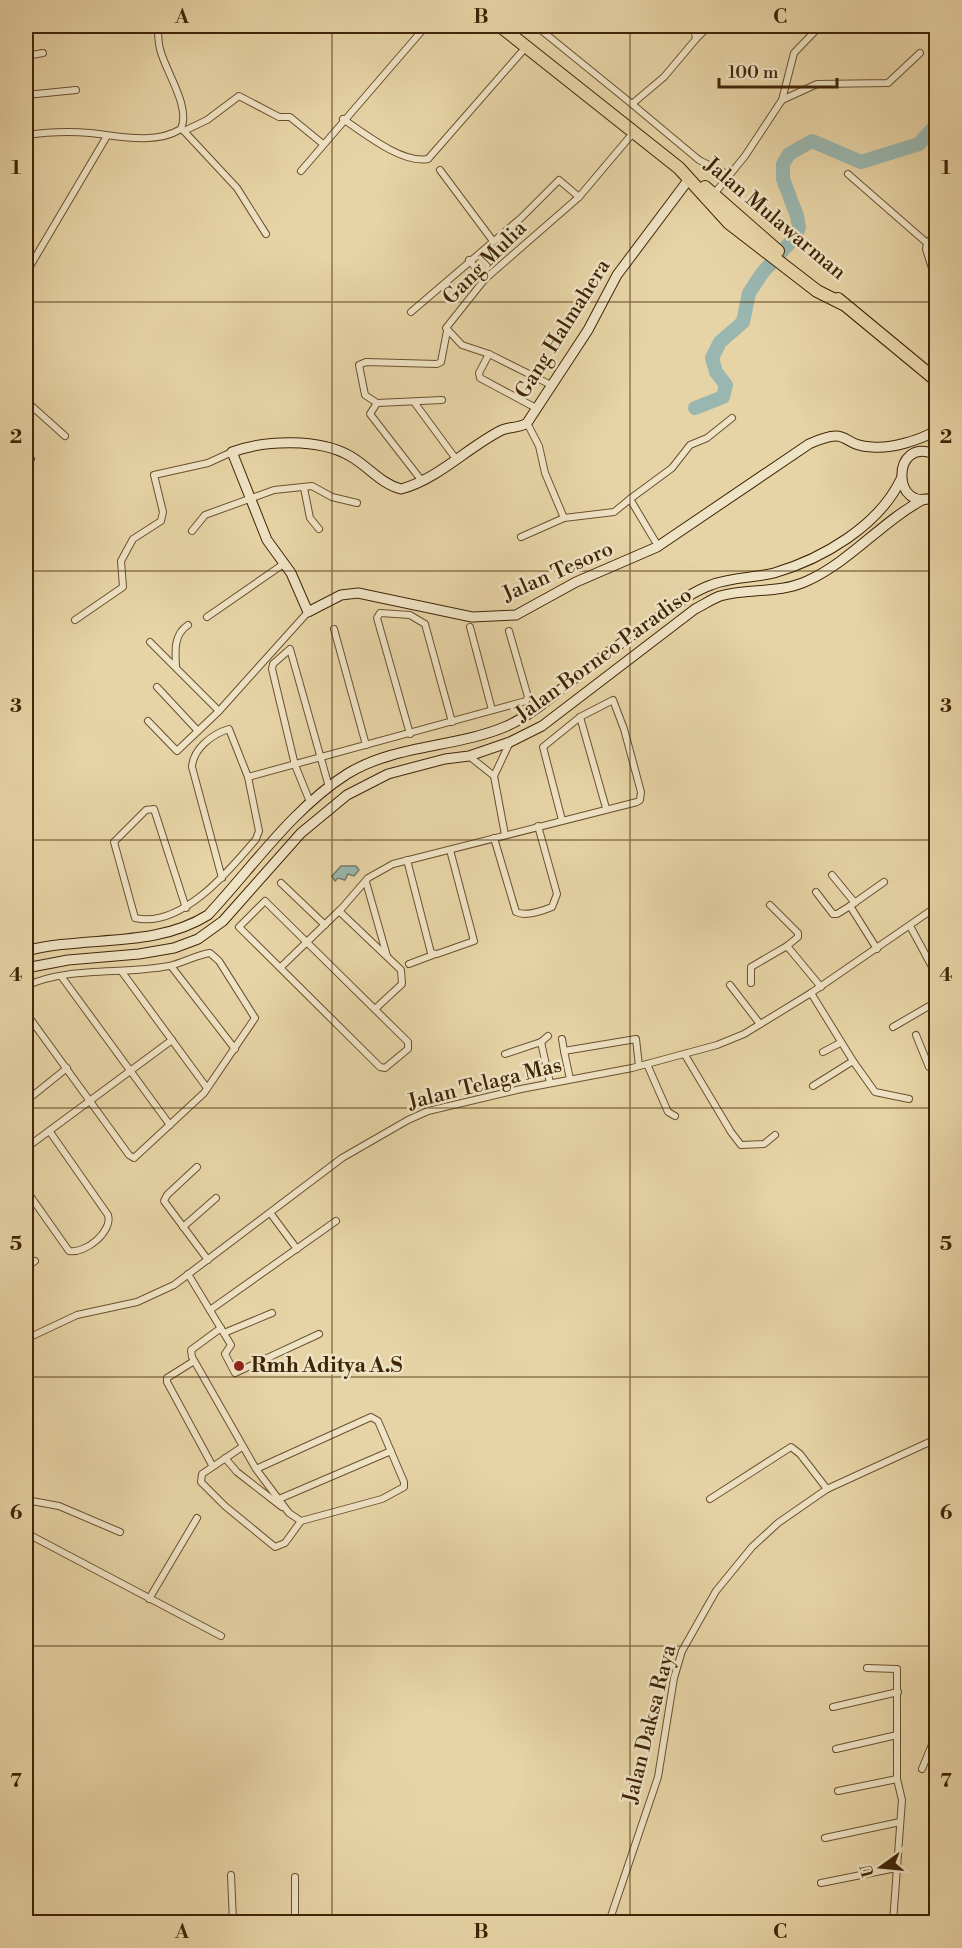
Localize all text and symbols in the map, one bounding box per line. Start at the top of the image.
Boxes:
text: A [174,5,190,30]
text: B [473,5,489,30]
text: C [773,5,787,30]
scale bar [719,51,838,89]
text: 100 m [728,61,779,84]
street label: Jalan Mulawarman [698,152,851,286]
text: 1 [11,156,21,181]
text: 1 [941,156,951,181]
street label: Gang Mulia [438,215,533,310]
street label: Gang Halmahera [510,254,616,403]
text: 2 [10,425,22,450]
text: 2 [940,425,952,450]
street label: Jalan Tesoro [498,536,617,608]
street label: Jalan Borneo Paradiso [510,582,697,728]
text: 3 [10,694,22,719]
text: 3 [940,694,952,719]
text: 4 [9,963,23,988]
text: 4 [939,963,953,988]
street label: Jalan Telaga Mas [404,1052,565,1116]
text: 5 [10,1232,22,1257]
text: 5 [940,1232,952,1257]
place label: Rmh Aditya A.S [251,1353,402,1379]
marker: Rmh Aditya A.S [232,1359,246,1373]
text: 6 [10,1501,23,1526]
text: 6 [940,1501,953,1526]
street label: Jalan Daksa Raya [618,1642,682,1807]
text: 7 [10,1769,22,1794]
text: 7 [940,1769,952,1794]
north arrow [851,1837,911,1897]
text: U [856,1861,879,1879]
text: A [174,1920,190,1945]
text: B [473,1920,489,1945]
text: C [773,1920,787,1945]

